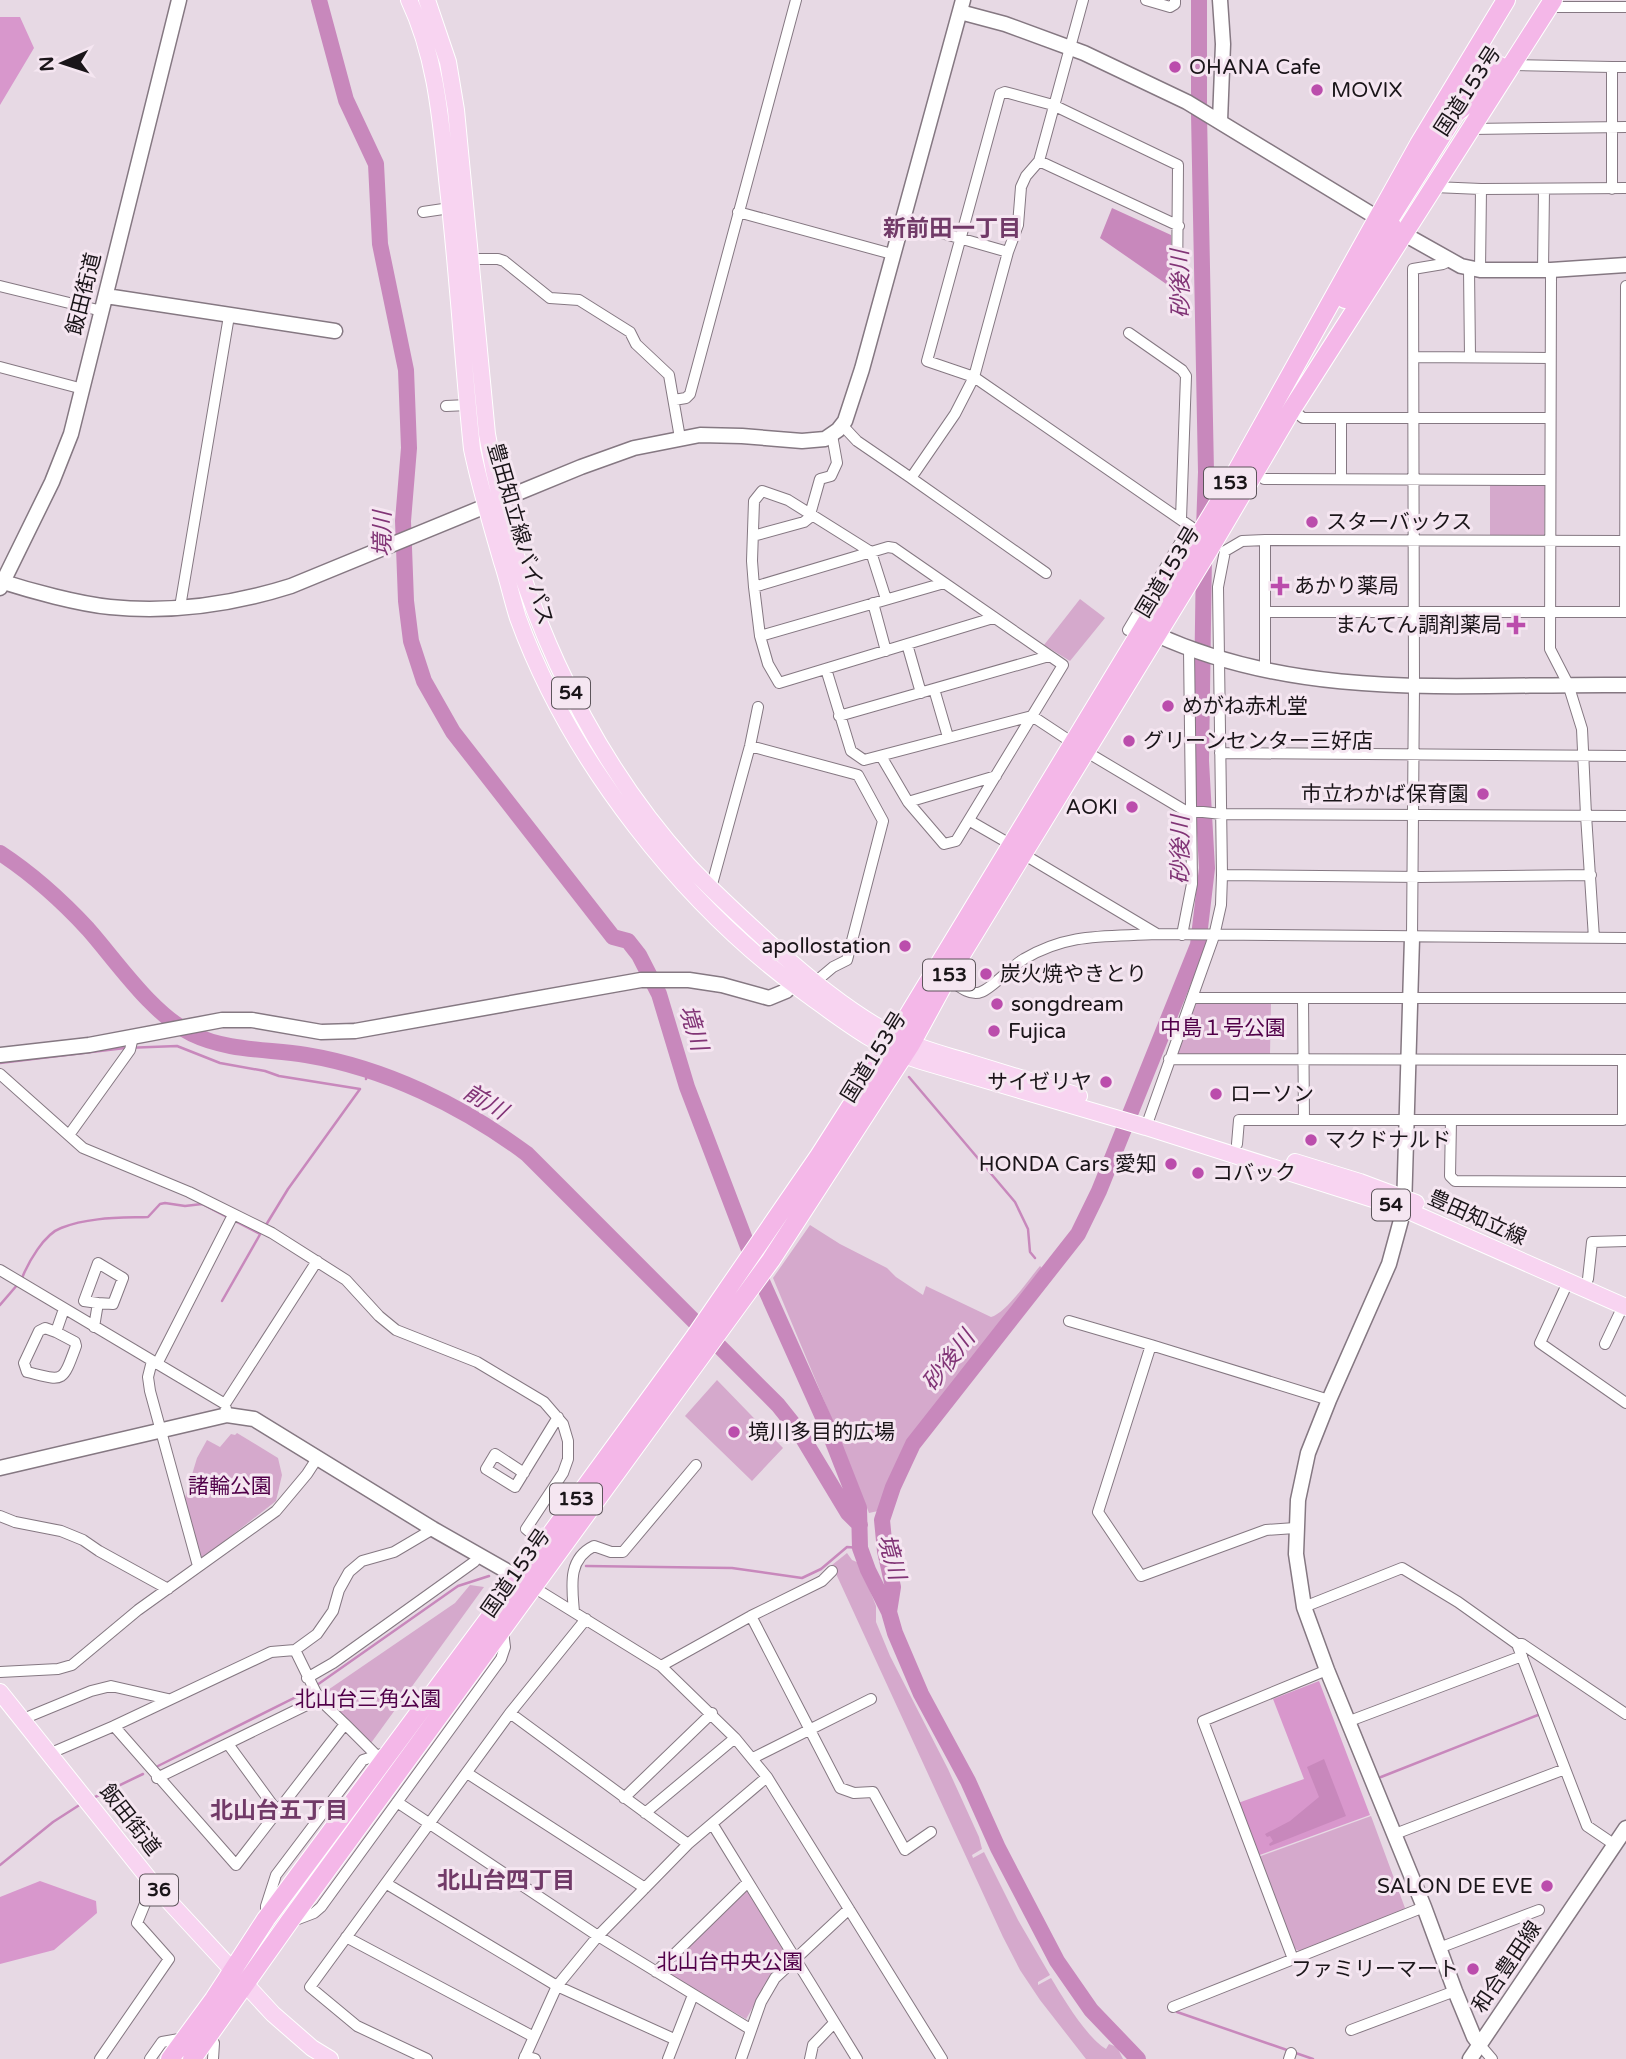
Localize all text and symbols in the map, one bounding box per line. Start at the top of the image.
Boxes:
north arrow [28,28,98,98]
street label: 国道153号 [1430,41,1506,141]
place label: OHANA Cafe [1189,55,1321,80]
text: N [36,56,58,72]
marker: OHANA Cafe [1167,59,1183,75]
place label: MOVIX [1331,78,1403,103]
marker: MOVIX [1309,82,1325,98]
district label: 新前田一丁目 [883,215,1021,243]
water label: 砂後川 [1166,246,1196,319]
street label: 飯田街道 [62,250,106,338]
street label: 豊田知立線バイパス [482,440,558,628]
road number: 153 [1204,468,1256,498]
water label: 境川 [369,508,397,557]
place label: スターバックス [1326,510,1472,535]
marker: スターバックス [1304,514,1320,530]
street label: 国道153号 [1131,522,1205,622]
place label: あかり薬局 [1294,574,1399,599]
marker: あかり薬局 [1272,578,1288,594]
place label: まんてん調剤薬局 [1335,613,1502,638]
marker: まんてん調剤薬局 [1508,617,1524,633]
road number: 54 [552,678,590,708]
place label: めがね赤札堂 [1182,694,1308,719]
marker: めがね赤札堂 [1160,698,1176,714]
place label: グリーンセンター三好店 [1143,729,1373,754]
marker: グリーンセンター三好店 [1121,733,1137,749]
place label: 市立わかば保育園 [1301,782,1469,807]
marker: 市立わかば保育園 [1475,786,1491,802]
place label: AOKI [1066,795,1118,820]
marker: AOKI [1124,799,1140,815]
water label: 砂後川 [1167,813,1195,885]
place label: apollostation [762,934,891,959]
marker: apollostation [897,938,913,954]
road number: 153 [923,959,975,990]
place label: 炭火焼やきとり [1000,962,1147,987]
marker: 炭火焼やきとり [978,966,994,982]
place label: songdream [1011,992,1124,1017]
marker: songdream [989,996,1005,1012]
water label: 境川 [673,1002,714,1057]
street label: 国道153号 [836,1007,912,1107]
park label: 中島１号公園 [1160,1016,1286,1041]
place label: Fujica [1008,1019,1066,1044]
marker: Fujica [986,1023,1002,1039]
place label: サイゼリヤ [987,1070,1092,1095]
marker: サイゼリヤ [1098,1074,1114,1090]
water label: 前川 [458,1078,514,1127]
place label: ローソン [1230,1082,1314,1107]
marker: ローソン [1208,1086,1224,1102]
place label: マクドナルド [1325,1128,1451,1153]
marker: マクドナルド [1303,1132,1319,1148]
place label: HONDA Cars 愛知 [979,1152,1157,1177]
marker: HONDA Cars 愛知 [1163,1156,1179,1172]
place label: コバック [1212,1161,1296,1186]
marker: コバック [1190,1165,1206,1181]
street label: 豊田知立線 [1424,1185,1530,1251]
road number: 54 [1372,1190,1410,1220]
water label: 砂後川 [917,1323,983,1397]
place label: 境川多目的広場 [748,1420,895,1445]
marker: 境川多目的広場 [726,1424,742,1440]
park label: 諸輪公園 [188,1474,272,1499]
road number: 153 [550,1484,602,1514]
street label: 国道153号 [476,1524,556,1622]
water label: 境川 [871,1531,912,1586]
park label: 北山台三角公園 [295,1687,442,1712]
street label: 飯田街道 [94,1779,166,1861]
district label: 北山台五丁目 [210,1797,348,1825]
district label: 北山台四丁目 [437,1867,575,1895]
road number: 36 [140,1874,178,1906]
place label: SALON DE EVE [1377,1874,1533,1899]
marker: SALON DE EVE [1539,1878,1555,1894]
street label: 和合豊田線 [1467,1916,1547,2018]
park label: 北山台中央公園 [657,1950,804,1975]
place label: ファミリーマート [1291,1957,1459,1982]
marker: ファミリーマート [1465,1961,1481,1977]

